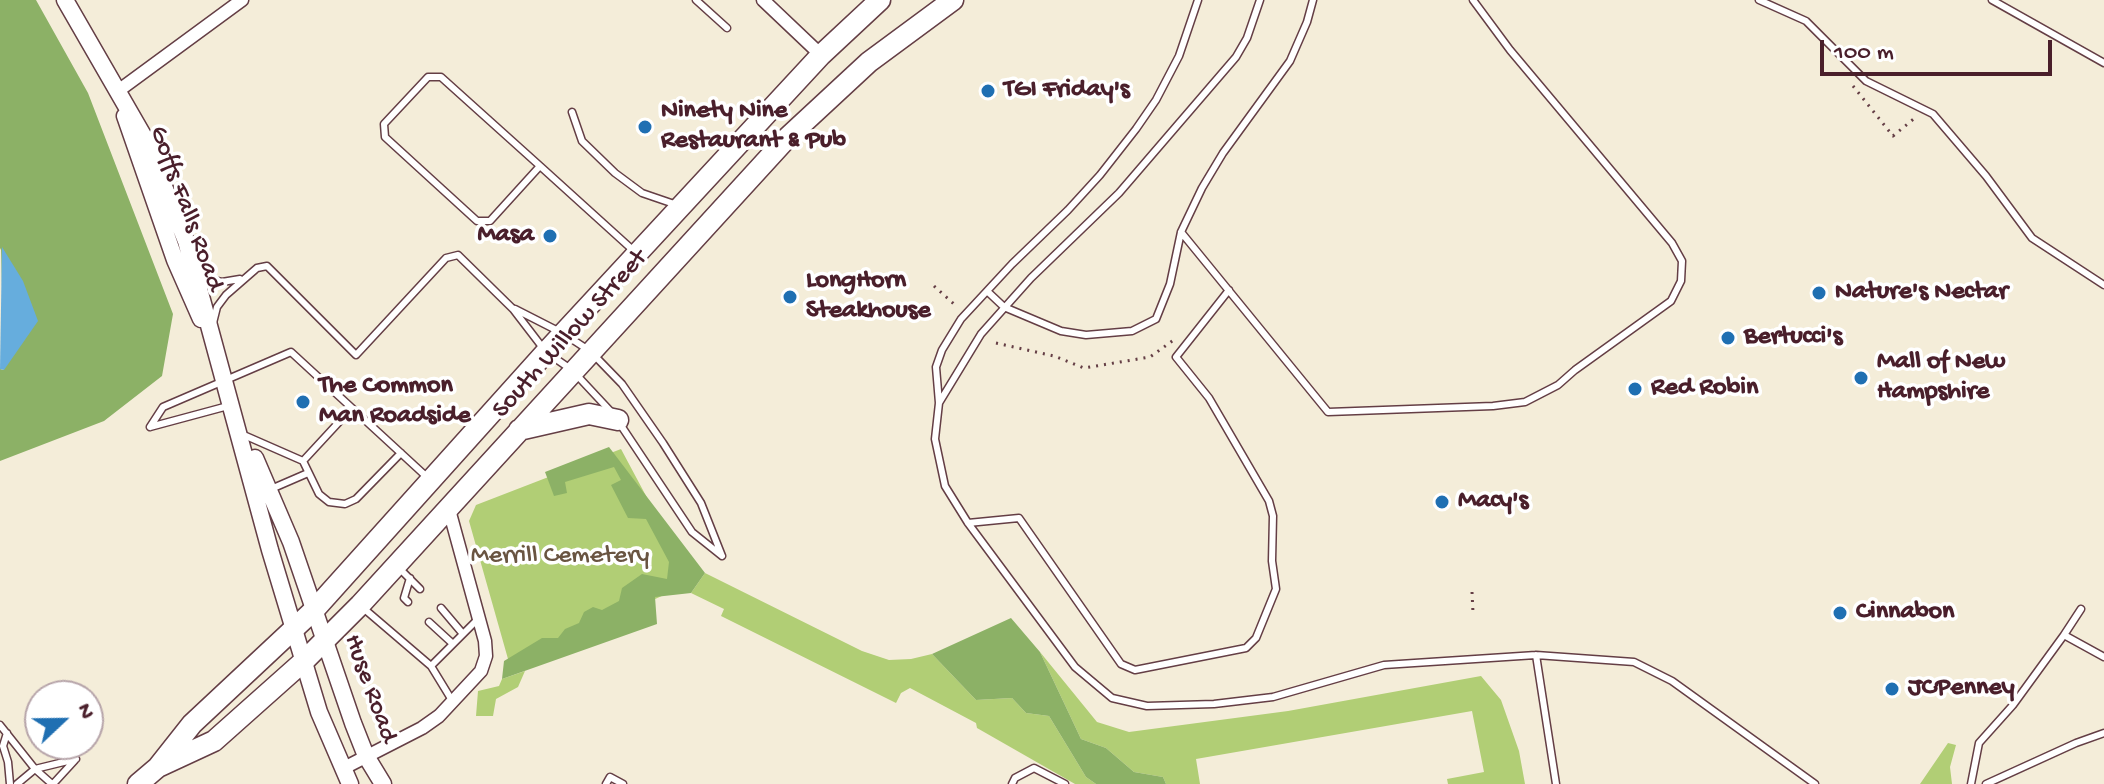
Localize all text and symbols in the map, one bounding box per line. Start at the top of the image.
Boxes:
scale bar [1824,24,2056,74]
text: 100 m [1834,39,1894,68]
place label: TGI Friday's [1004,75,1130,107]
marker: TGI Friday's [979,82,997,100]
place label: Ninety Nine Restaurant & Pub [661,96,846,158]
marker: Ninety Nine Restaurant & Pub [636,118,654,136]
street label: Goffs Falls Road [141,122,229,296]
place label: Masa [478,220,534,252]
marker: Masa [541,227,559,245]
street label: South Willow Street [487,244,655,426]
place label: LongHorn Steakhouse [806,266,931,328]
place label: Nature's Nectar [1835,277,2008,309]
marker: Nature's Nectar [1810,284,1828,302]
marker: LongHorn Steakhouse [781,288,799,306]
place label: Bertucci's [1744,322,1842,354]
marker: Bertucci's [1719,329,1737,347]
place label: Mall of New Hampshire [1877,347,2005,408]
marker: Mall of New Hampshire [1852,369,1870,387]
place label: The Common Man Roadside [319,371,471,432]
place label: Red Robin [1651,373,1758,405]
marker: Red Robin [1626,380,1644,398]
marker: The Common Man Roadside [294,393,312,411]
place label: Macy's [1458,486,1528,518]
marker: Macy's [1433,493,1451,511]
park label: Merrill Cemetery [471,541,649,573]
place label: Cinnabon [1856,597,1954,629]
marker: Cinnabon [1831,604,1849,622]
street label: Huse Road [335,631,403,747]
place label: JCPenney [1908,673,2015,705]
north arrow [24,680,104,760]
marker: JCPenney [1883,680,1901,698]
text: N [70,700,99,723]

